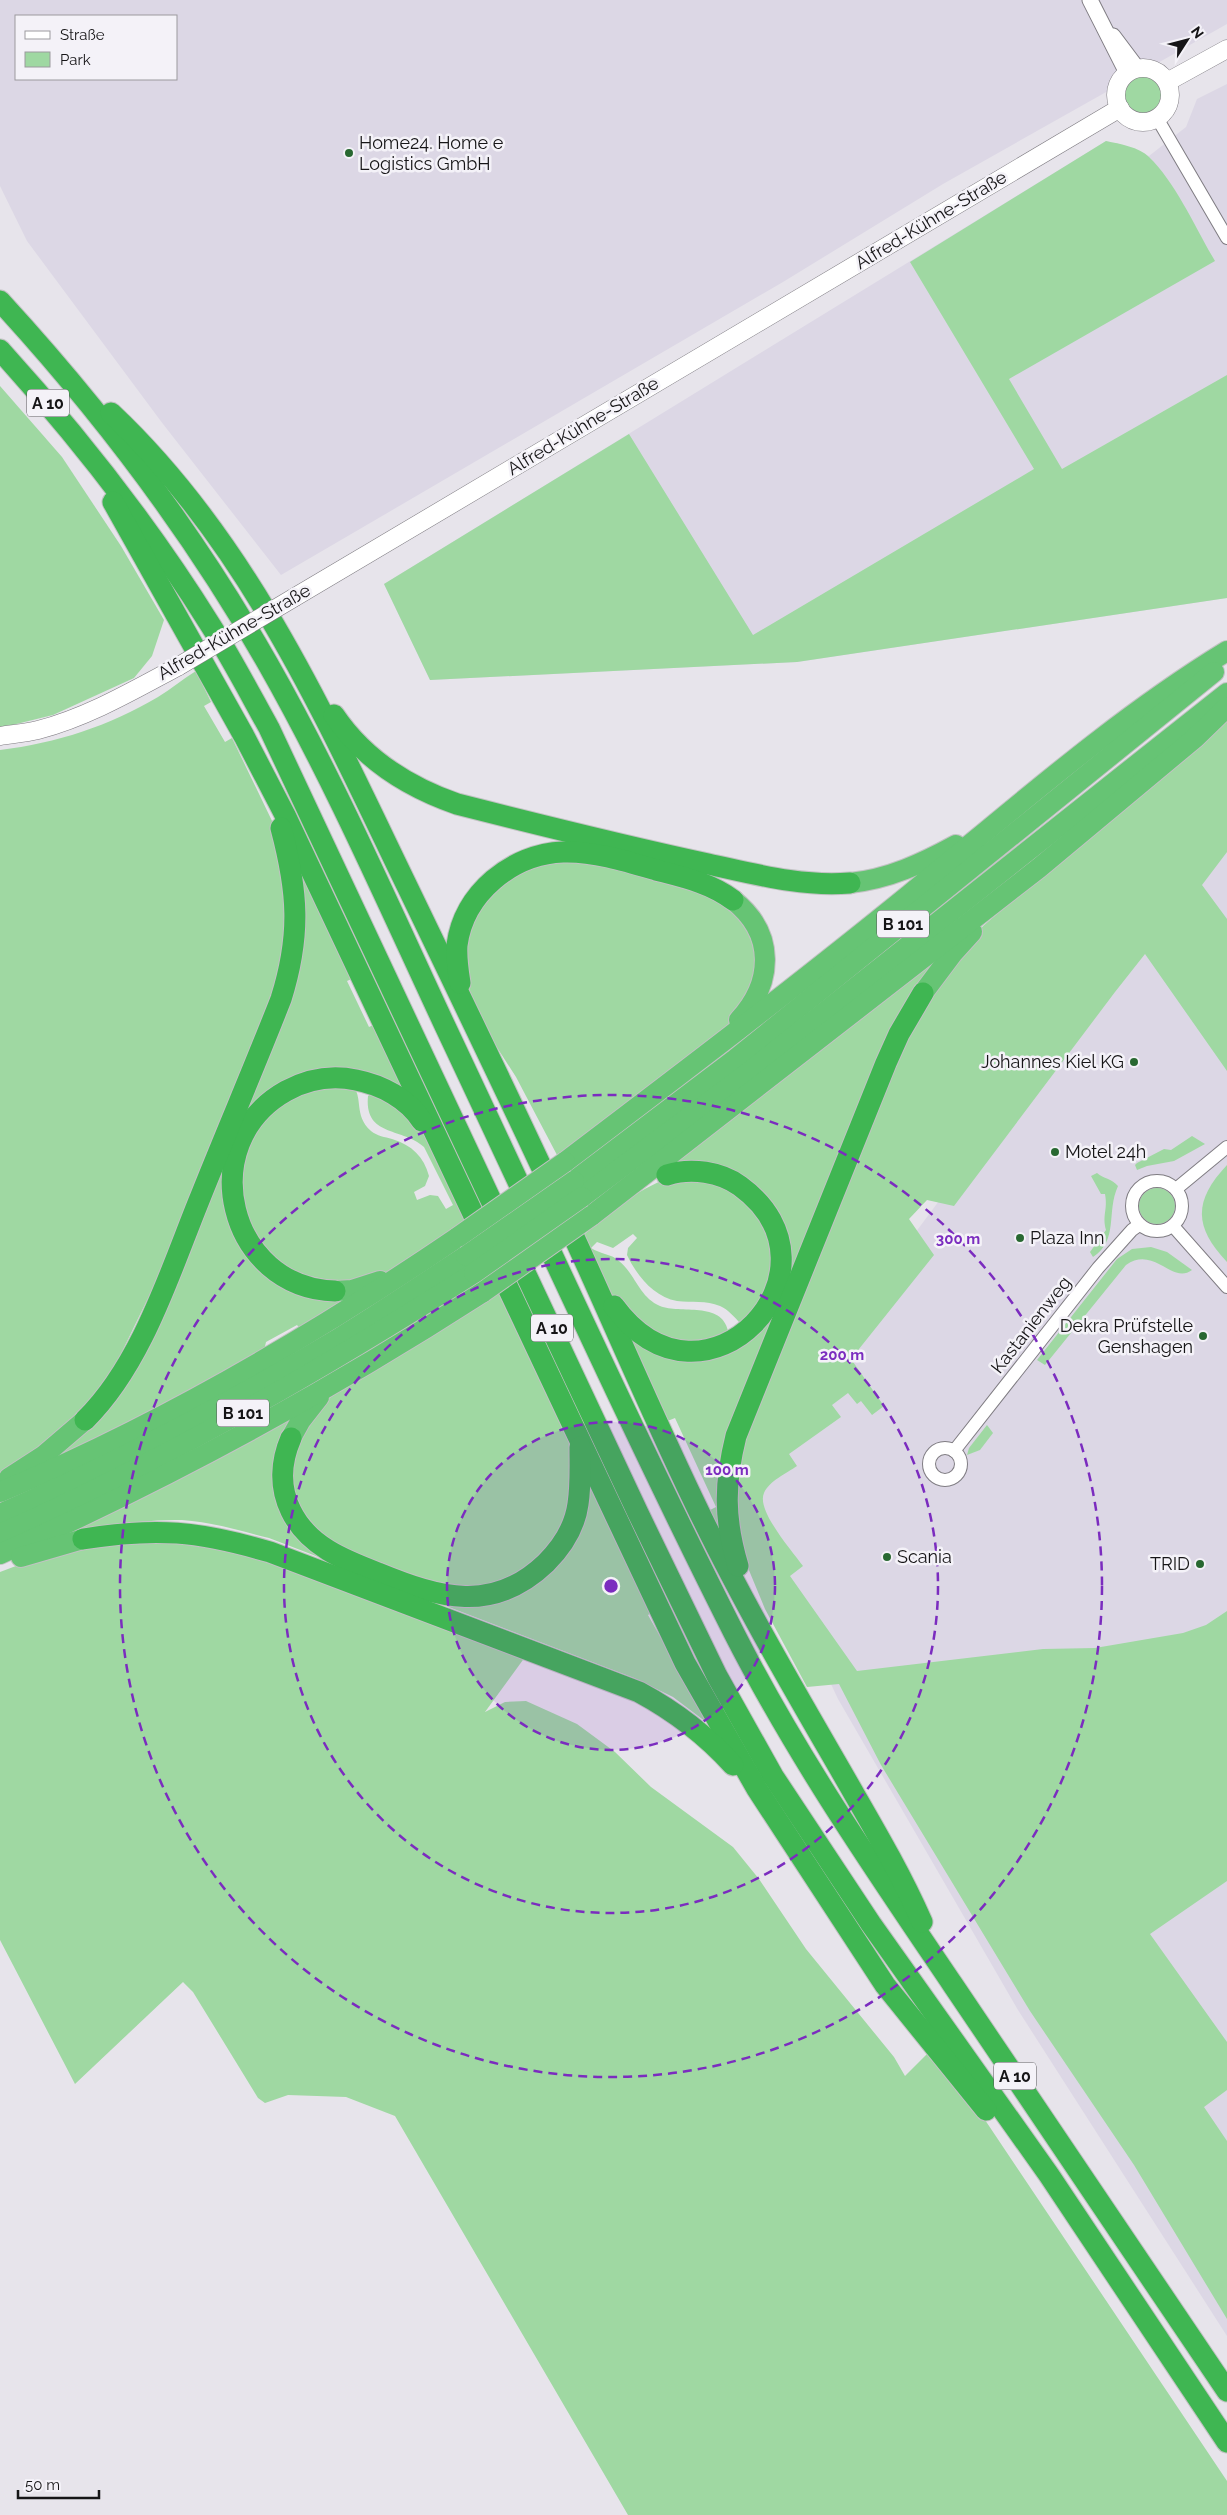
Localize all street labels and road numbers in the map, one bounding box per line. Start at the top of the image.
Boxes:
street label: Alfred-Kühne-Straße [851,166,1011,273]
street label: Alfred-Kühne-Straße [503,372,663,479]
road number: A 10 [27,389,69,416]
street label: Alfred-Kühne-Straße [154,579,314,684]
road number: B 101 [877,911,929,938]
street label: Kastanienweg [986,1272,1075,1377]
road number: A 10 [531,1315,573,1342]
road number: B 101 [217,1400,269,1426]
road number: A 10 [994,2062,1036,2090]

